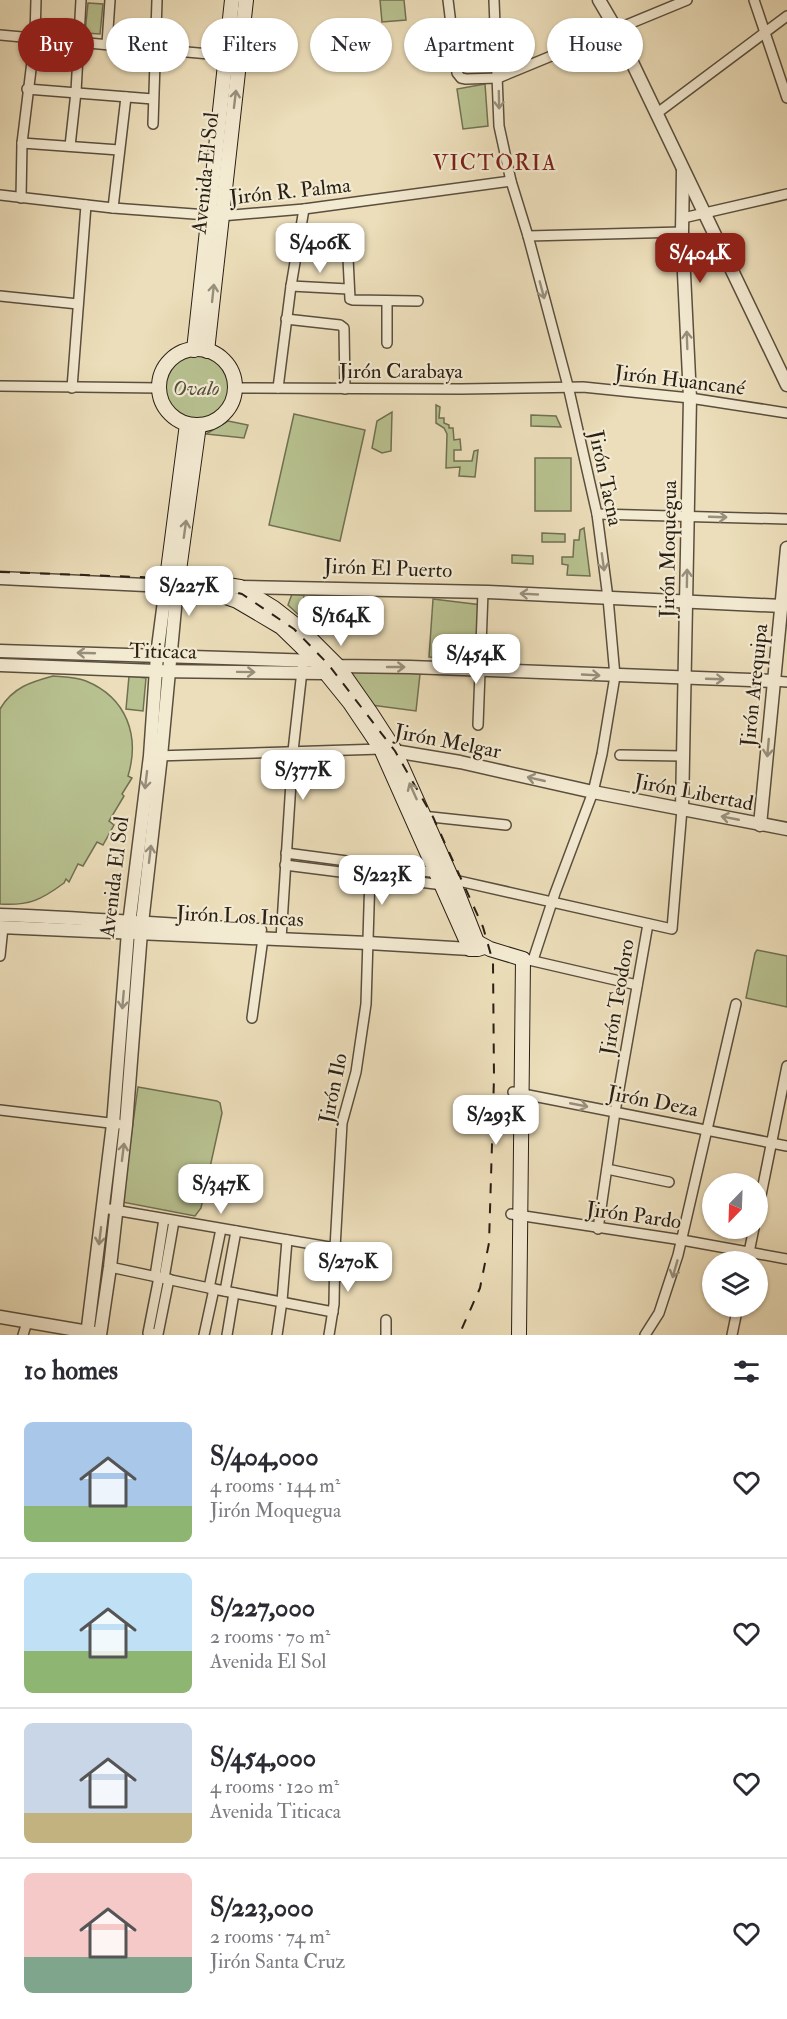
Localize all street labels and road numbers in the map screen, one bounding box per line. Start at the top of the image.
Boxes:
street label: Avenida El Sol [186,110,225,236]
street label: Jirón R. Palma [227,172,352,211]
street label: Jirón Carabaya [338,358,463,385]
street label: Jirón Huancané [612,359,747,402]
street label: Jirón Tacna [582,427,629,529]
street label: Jirón Moquegua [654,480,683,619]
street label: Jirón El Puerto [322,553,453,584]
street label: Jirón Arequipa [735,622,774,749]
street label: Titicaca [129,637,197,666]
street label: Jirón Melgar [391,718,504,765]
street label: Jirón Libertad [631,768,756,817]
street label: Avenida El Sol [94,814,135,940]
street label: Jirón Los Incas [175,900,304,933]
street label: Jirón Teodoro [594,937,641,1058]
street label: Jirón Ilo [313,1051,354,1127]
street label: Jirón Deza [604,1079,701,1124]
street label: Jirón Pardo [584,1195,683,1236]

